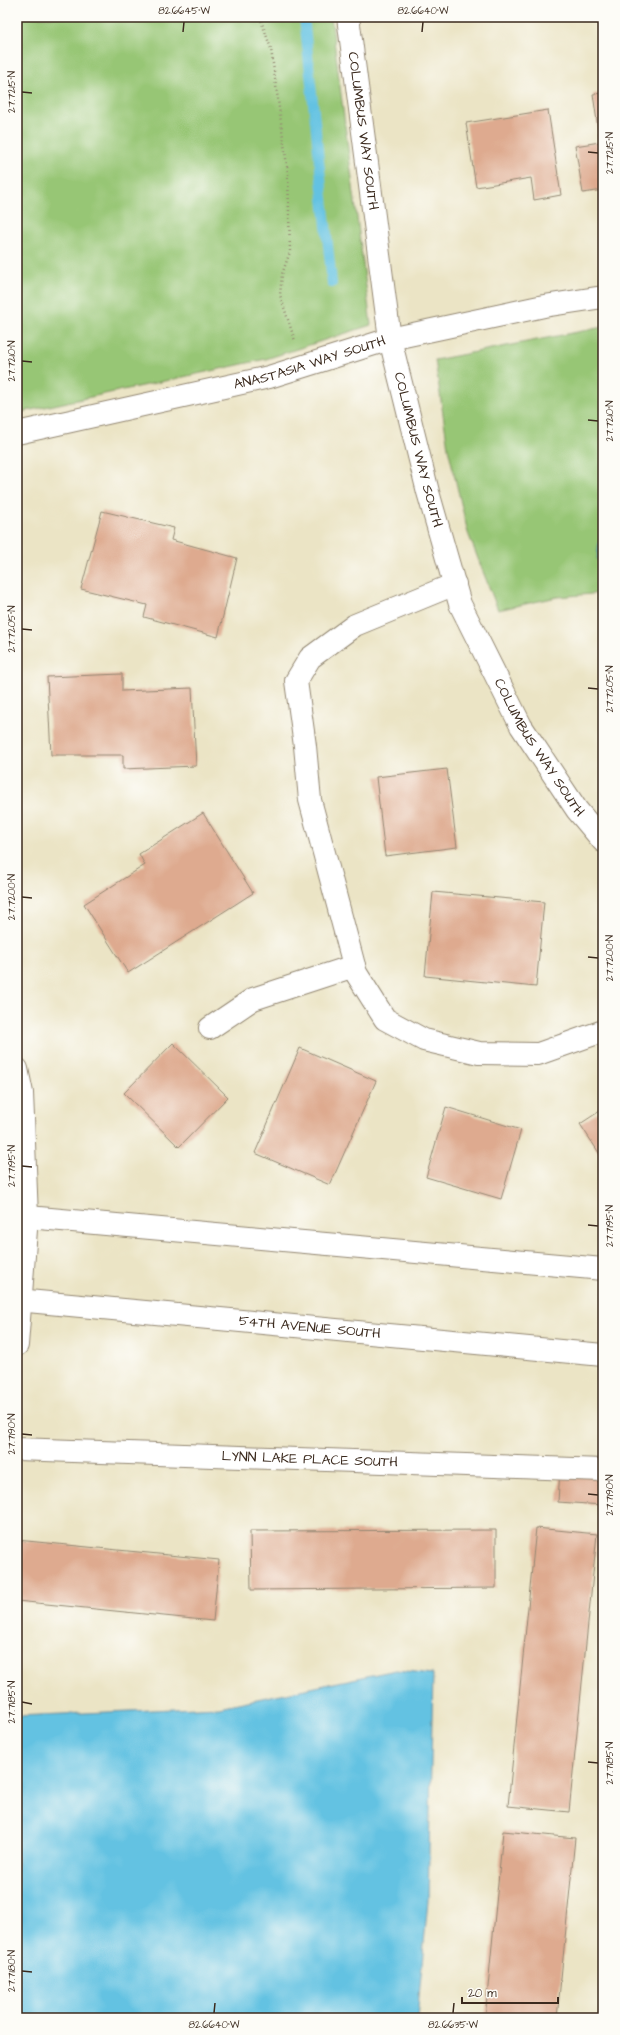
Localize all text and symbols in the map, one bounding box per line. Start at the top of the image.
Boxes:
text: 82.6645°W [158,4,210,18]
text: 82.6640°W [398,4,449,18]
street label: COLUMBUS WAY SOUTH [343,51,383,212]
text: 27.7215°N [5,71,19,113]
text: 27.7215°N [603,132,617,174]
street label: ANASTASIA WAY SOUTH [232,331,389,395]
text: 27.7210°N [5,340,19,382]
street label: COLUMBUS WAY SOUTH [389,370,448,530]
text: 27.7210°N [603,400,617,442]
text: 27.7205°N [5,605,19,653]
text: 27.7205°N [603,665,617,713]
street label: COLUMBUS WAY SOUTH [489,675,589,822]
text: 27.7200°N [5,874,19,920]
text: 27.7200°N [603,935,617,981]
text: 27.7195°N [5,1145,19,1187]
text: 27.7195°N [603,1205,617,1247]
street label: 54TH AVENUE SOUTH [238,1311,382,1344]
text: 27.7190°N [5,1413,19,1455]
street label: LYNN LAKE PLACE SOUTH [221,1446,399,1473]
text: 27.7190°N [603,1474,617,1516]
text: 27.7185°N [5,1681,19,1723]
text: 27.7185°N [603,1742,617,1784]
text: 27.7180°N [5,1950,19,1992]
scale bar [462,1979,558,2005]
text: 20 m [468,1985,497,2002]
text: 82.6640°W [189,2018,240,2032]
text: 82.6635°W [428,2018,479,2032]

